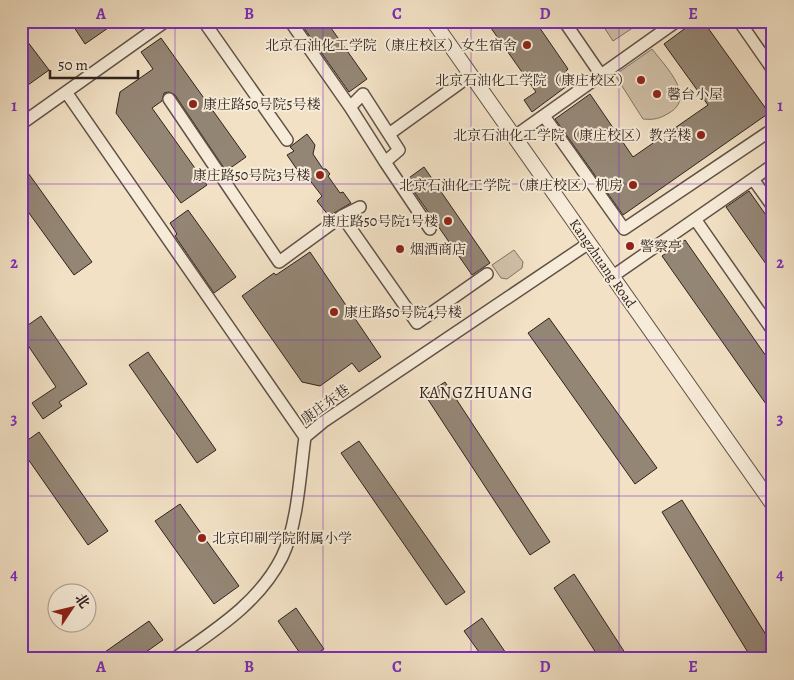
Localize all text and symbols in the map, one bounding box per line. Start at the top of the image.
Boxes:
text: A [95,3,107,25]
text: B [244,3,254,25]
text: C [392,3,402,25]
text: D [539,3,551,25]
text: E [688,3,698,25]
place label: 北京石油化工学院（康庄校区）女生宿舍 [265,36,517,55]
marker: 北京石油化工学院（康庄校区）女生宿舍 [521,39,533,51]
scale bar [50,48,138,80]
text: 50 m [58,55,88,75]
place label: 北京石油化工学院（康庄校区） [435,71,631,90]
marker: 北京石油化工学院（康庄校区） [635,74,647,86]
place label: 馨台小屋 [667,85,723,104]
marker: 馨台小屋 [651,88,663,100]
text: 1 [11,95,17,117]
place label: 康庄路50号院5号楼 [203,95,321,114]
text: 1 [777,95,783,117]
marker: 康庄路50号院5号楼 [187,98,199,110]
place label: 北京石油化工学院（康庄校区）教学楼 [453,126,691,145]
marker: 北京石油化工学院（康庄校区）教学楼 [695,129,707,141]
place label: 康庄路50号院3号楼 [193,166,310,185]
marker: 康庄路50号院3号楼 [314,169,326,181]
place label: 北京石油化工学院（康庄校区）机房 [399,176,623,195]
marker: 北京石油化工学院（康庄校区）机房 [627,179,639,191]
place label: 康庄路50号院1号楼 [322,212,438,231]
marker: 康庄路50号院1号楼 [442,215,454,227]
street label: Kangzhuang Road [565,215,641,312]
place label: 警察亭 [640,237,682,256]
place label: 烟酒商店 [410,240,466,259]
marker: 警察亭 [624,240,636,252]
marker: 烟酒商店 [394,243,406,255]
text: 2 [10,252,18,274]
text: 2 [776,252,784,274]
place label: 康庄路50号院4号楼 [344,303,462,322]
marker: 康庄路50号院4号楼 [328,306,340,318]
street label: 康庄东巷 [297,380,354,429]
district label: KANGZHUANG [419,382,533,404]
text: 3 [11,408,18,430]
text: 3 [777,408,784,430]
place label: 北京印刷学院附属小学 [212,529,352,548]
marker: 北京印刷学院附属小学 [196,532,208,544]
text: 4 [10,564,18,586]
text: 4 [776,564,784,586]
north arrow [48,582,98,632]
text: 北 [70,590,94,612]
text: A [95,656,107,678]
text: B [244,656,254,678]
text: C [392,656,402,678]
text: D [539,656,551,678]
text: E [688,656,698,678]

